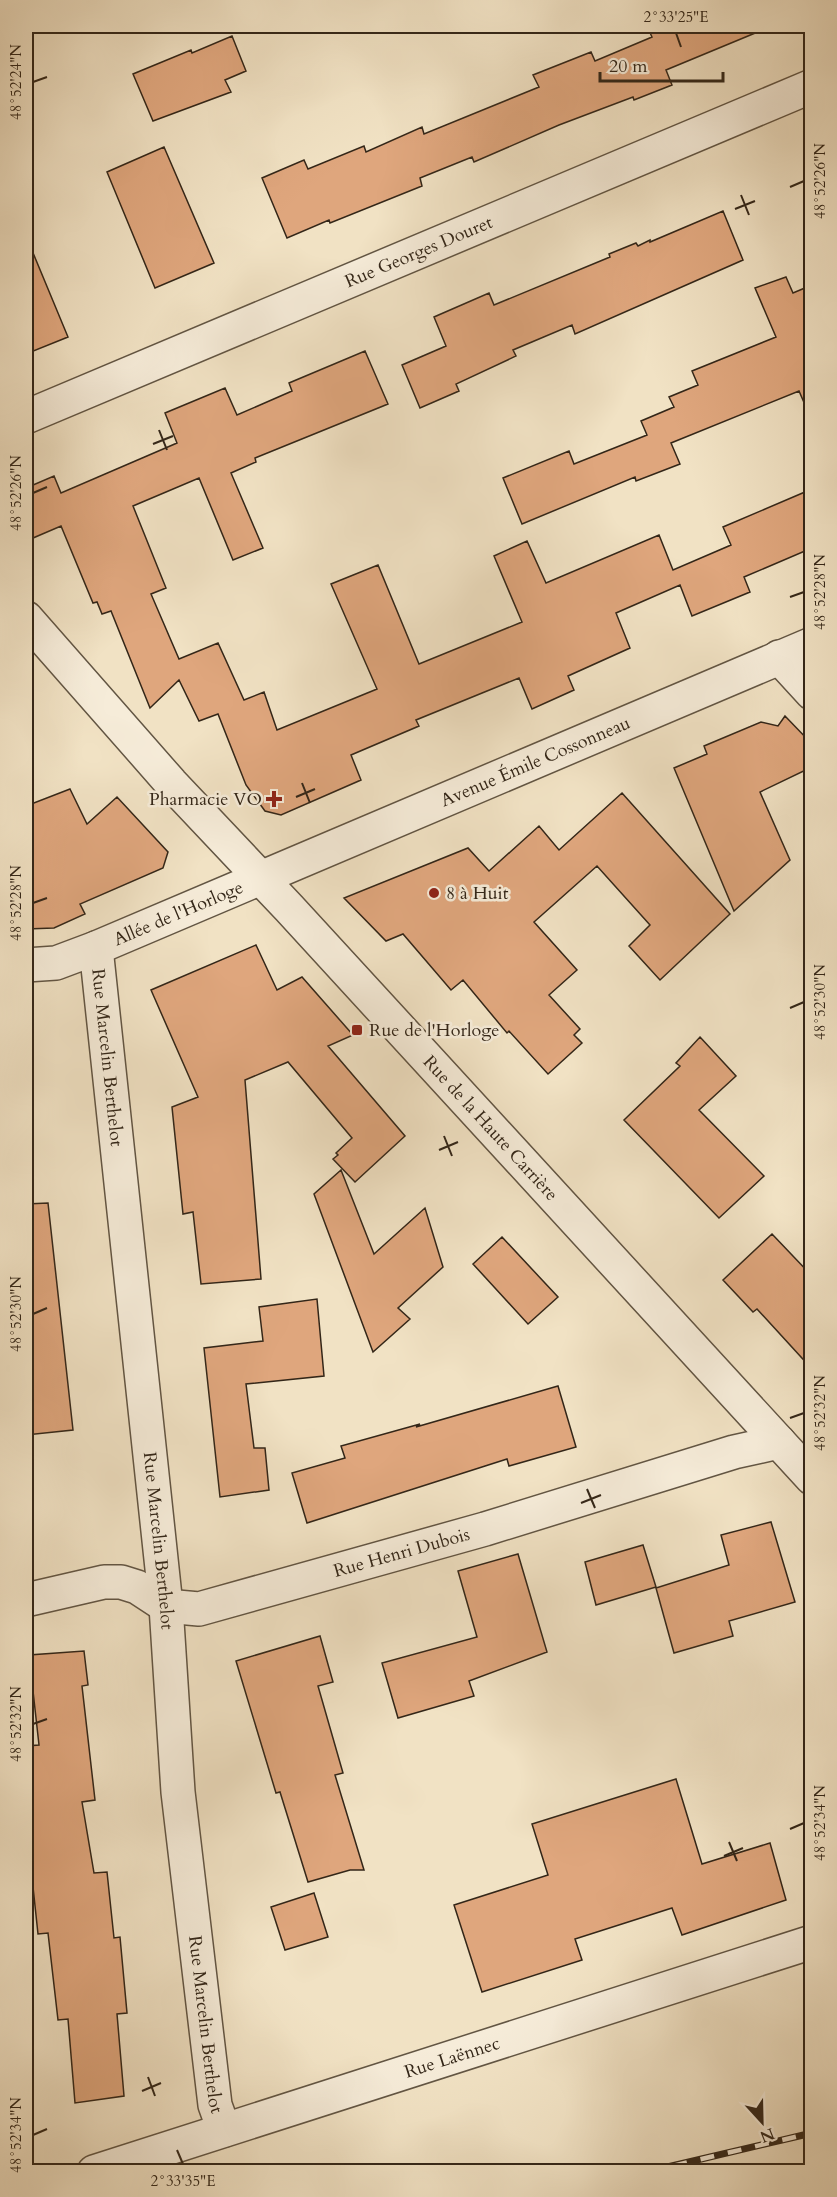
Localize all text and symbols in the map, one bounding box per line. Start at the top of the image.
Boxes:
text: 2°33'25"E [644,7,708,27]
text: 48°52'24"N [6,44,26,120]
scale bar [600,45,723,83]
text: 20 m [609,54,648,79]
text: 48°52'26"N [810,143,830,219]
street label: Rue Georges Douret [341,210,497,294]
text: 48°52'26"N [6,455,26,531]
text: 48°52'28"N [810,554,830,630]
street label: Avenue Émile Cossonneau [437,711,634,813]
place label: Pharmacie VO [149,787,262,812]
marker: Pharmacie VO [267,792,281,806]
text: 48°52'28"N [6,865,26,941]
street label: Allée de l'Horloge [110,875,247,952]
place label: 8 à Huit [446,881,509,906]
marker: 8 à Huit [427,886,441,900]
text: 48°52'30"N [810,964,830,1040]
street label: Rue Marcelin Berthelot [85,967,129,1148]
place label: Rue de l'Horloge [369,1018,500,1043]
marker: Rue de l'Horloge [350,1023,364,1037]
street label: Rue de la Haute Carrière [417,1050,564,1206]
text: 48°52'30"N [6,1276,26,1352]
text: 48°52'32"N [810,1375,830,1451]
street label: Rue Marcelin Berthelot [137,1451,180,1631]
street label: Rue Henri Dubois [331,1522,473,1584]
text: 48°52'32"N [6,1686,26,1762]
text: 48°52'34"N [810,1785,830,1861]
street label: Rue Marcelin Berthelot [182,1934,229,2117]
street label: Rue Laënnec [401,2031,503,2085]
north arrow [732,2092,792,2152]
text: 48°52'34"N [6,2097,26,2173]
text: N [757,2122,778,2148]
text: 2°33'35"E [151,2171,215,2191]

